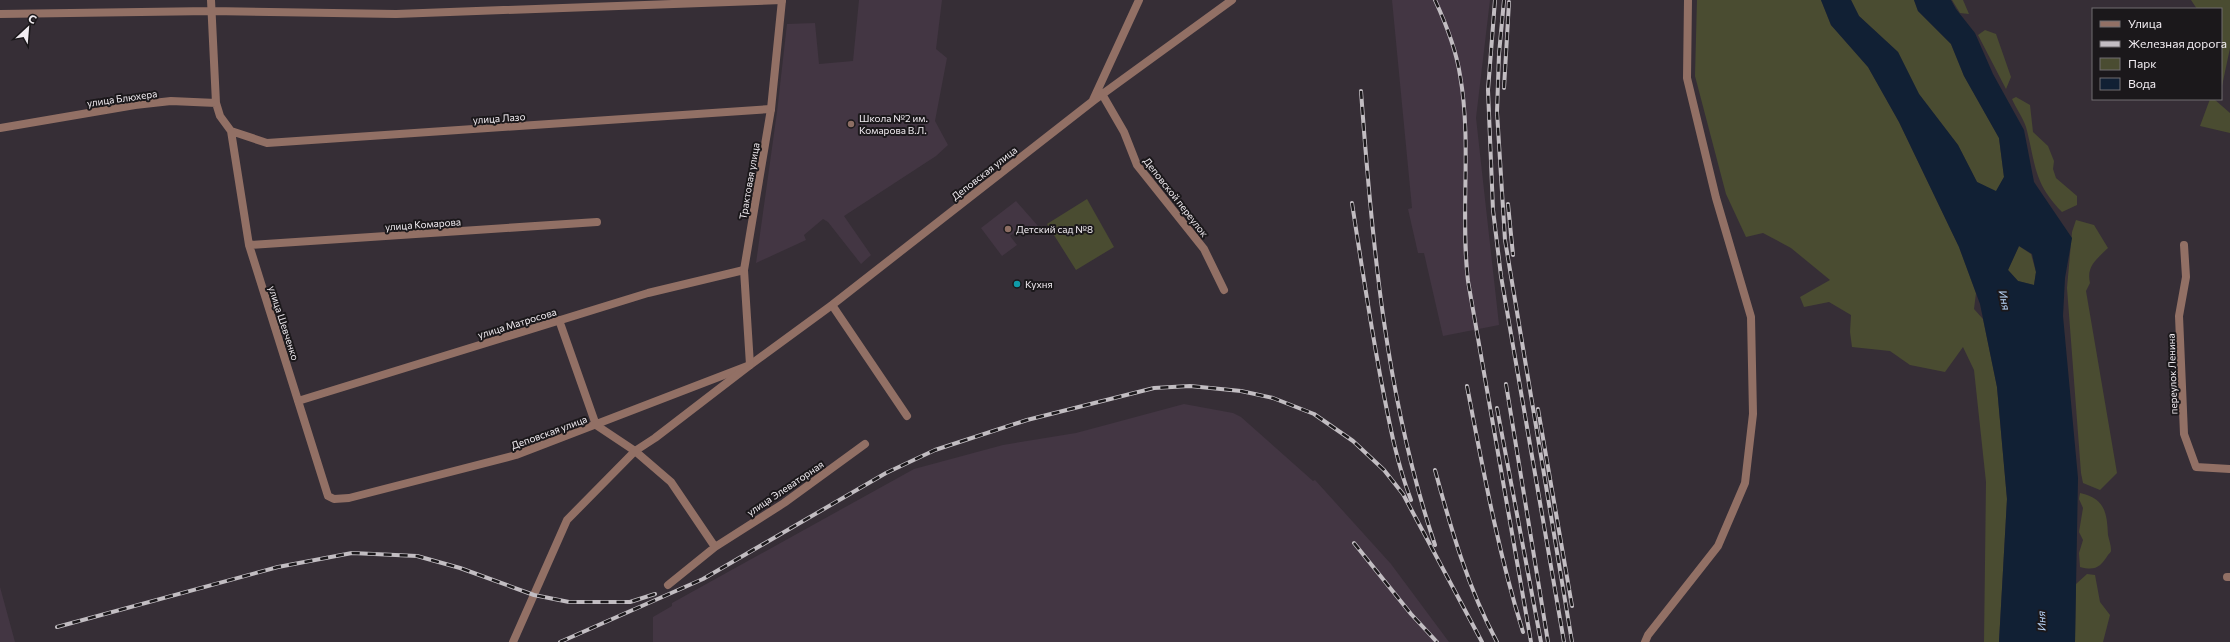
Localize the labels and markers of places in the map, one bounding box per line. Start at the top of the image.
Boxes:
place label: Школа №2 им. Комарова В.Л. [859,112,928,136]
marker: Школа №2 им. Комарова В.Л. [846,119,856,129]
place label: Детский сад №8 [1016,223,1093,235]
marker: Детский сад №8 [1003,224,1013,234]
place label: Кухня [1025,278,1053,290]
marker: Кухня [1012,279,1022,289]

